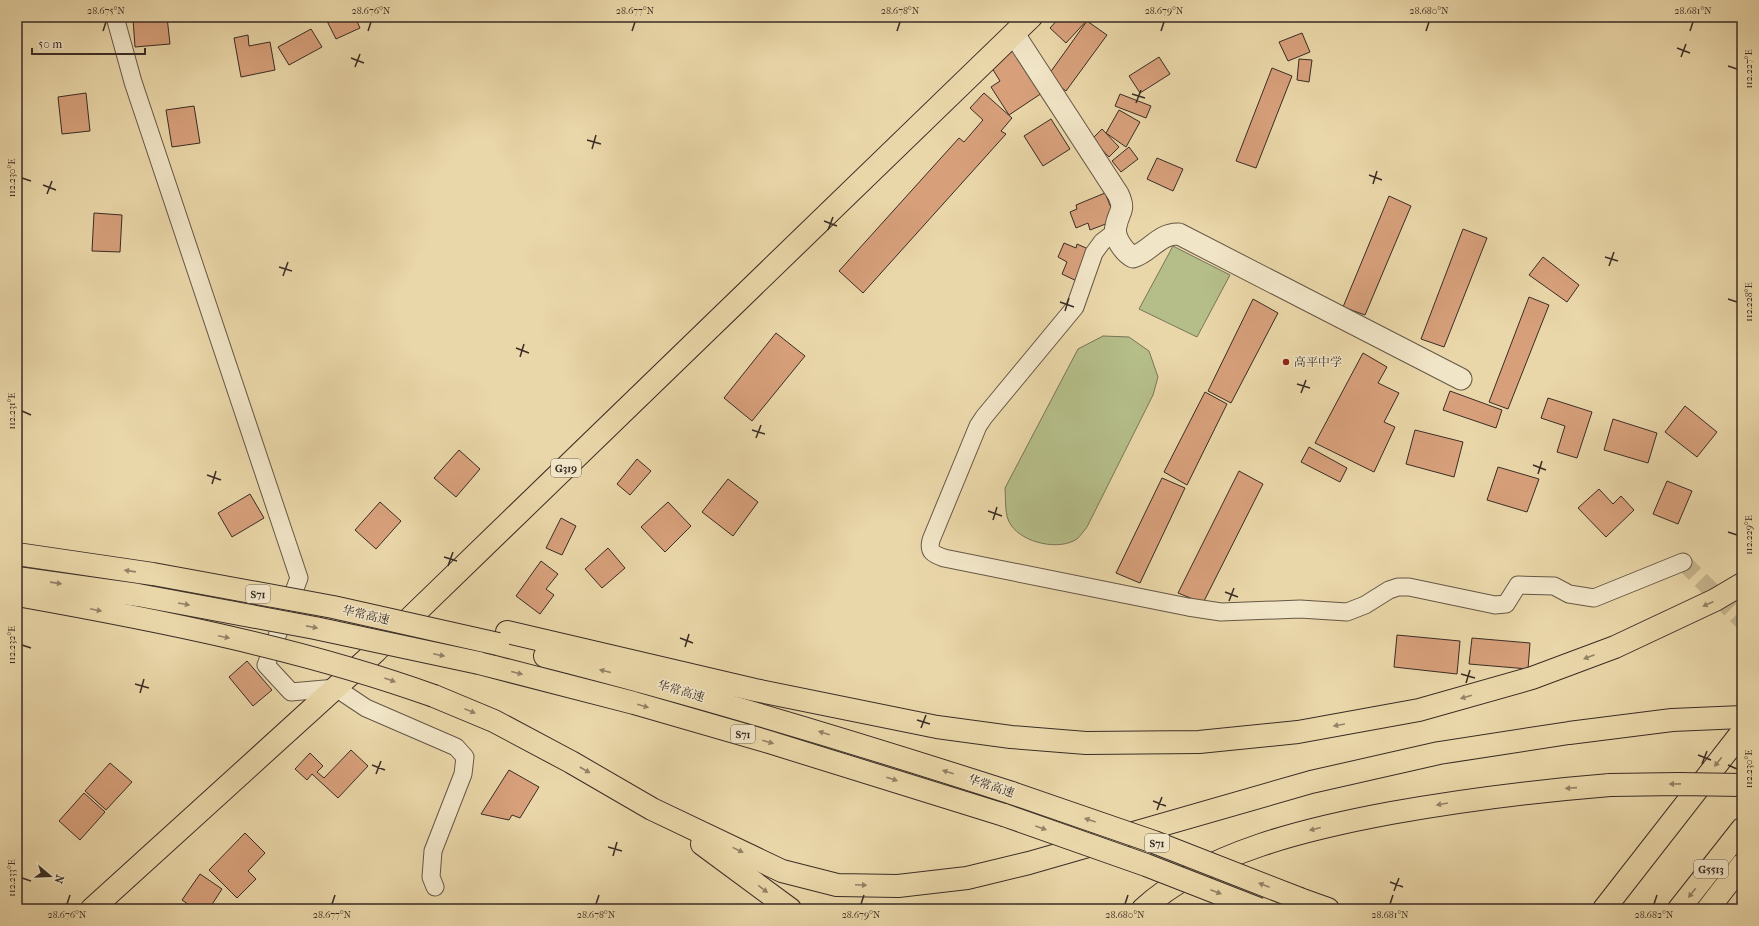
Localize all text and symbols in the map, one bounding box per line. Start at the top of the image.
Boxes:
text: 28.675°N [87,5,125,17]
text: 28.676°N [352,5,391,17]
text: 28.677°N [616,5,655,17]
text: 28.678°N [881,5,920,17]
text: 28.679°N [1145,5,1184,17]
text: 28.680°N [1409,5,1449,17]
text: 28.681°N [1674,5,1712,17]
scale bar [32,30,145,56]
text: 50 m [38,37,62,51]
text: 112.227°E [1743,49,1755,89]
text: 112.230°E [6,159,18,197]
text: 112.228°E [1743,282,1755,322]
place label: 高平中学 [1294,355,1342,369]
marker: 高平中学 [1281,357,1291,367]
text: 112.231°E [6,393,18,429]
road number: G319 [551,459,581,477]
text: 112.229°E [1743,515,1755,555]
one-way arrow [124,568,136,574]
one-way arrow [50,580,62,586]
road number: S71 [246,585,270,603]
one-way arrow [178,601,190,607]
one-way arrow [1702,601,1714,607]
street label: 华常高速 [341,603,391,627]
one-way arrow [90,608,103,614]
one-way arrow [306,624,318,630]
text: 112.232°E [6,626,18,664]
one-way arrow [218,634,230,640]
one-way arrow [433,652,445,658]
one-way arrow [1583,654,1595,660]
one-way arrow [599,668,611,674]
one-way arrow [511,670,523,676]
one-way arrow [384,678,396,684]
street label: 华常高速 [656,678,706,704]
one-way arrow [1460,694,1472,700]
one-way arrow [637,703,649,709]
one-way arrow [464,708,475,714]
one-way arrow [1333,722,1345,728]
road number: S71 [731,725,755,743]
one-way arrow [818,730,830,736]
one-way arrow [762,739,774,745]
text: 112.230°E [1743,750,1755,788]
one-way arrow [1714,757,1722,767]
one-way arrow [579,767,591,774]
one-way arrow [942,769,954,775]
street label: 华常高速 [966,772,1016,800]
one-way arrow [886,776,898,782]
one-way arrow [1668,781,1681,787]
one-way arrow [1565,785,1577,792]
one-way arrow [1436,801,1448,807]
one-way arrow [1083,816,1095,822]
one-way arrow [1035,826,1047,832]
one-way arrow [1308,827,1321,833]
road number: S71 [1145,834,1169,852]
one-way arrow [732,847,743,853]
north arrow [30,856,70,896]
text: 112.233°E [6,859,18,897]
road number: G5513 [1694,860,1728,878]
text: N [51,873,66,886]
one-way arrow [855,882,868,888]
one-way arrow [1257,882,1269,888]
one-way arrow [758,885,769,893]
one-way arrow [1688,887,1696,898]
one-way arrow [1210,890,1222,896]
text: 28.676°N [48,909,87,921]
text: 28.677°N [313,909,352,921]
text: 28.678°N [577,909,616,921]
text: 28.679°N [842,909,881,921]
text: 28.680°N [1105,909,1145,921]
text: 28.681°N [1371,909,1409,921]
text: 28.682°N [1635,909,1674,921]

